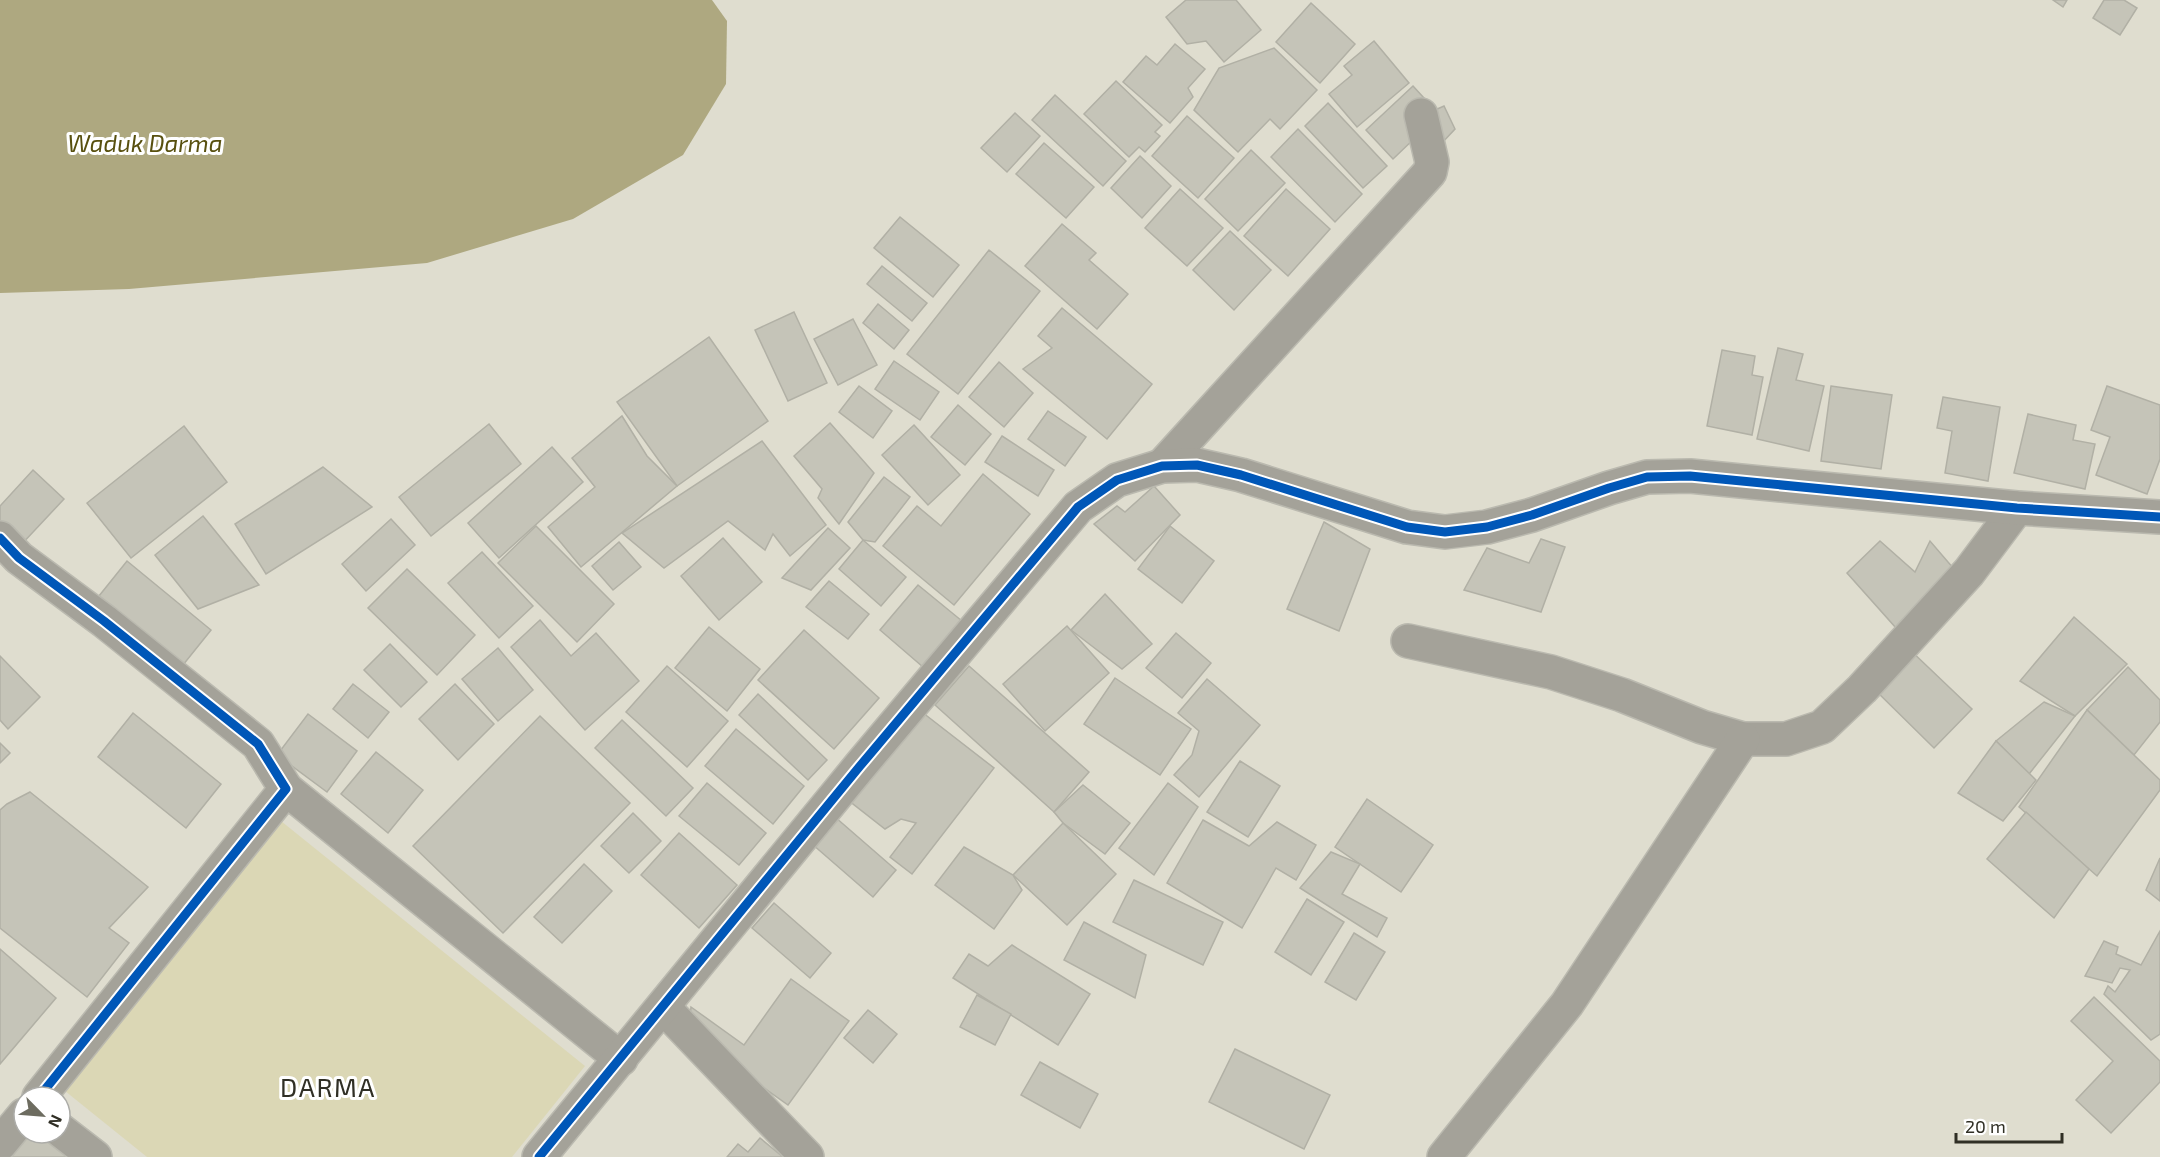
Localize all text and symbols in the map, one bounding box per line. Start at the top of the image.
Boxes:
water label: Waduk Darma [67,128,223,157]
district label: DARMA [280,1071,376,1102]
north arrow [12,1085,72,1145]
scale bar [1956,1106,2062,1144]
text: N [45,1112,67,1131]
text: 20 m [1965,1115,2006,1137]

